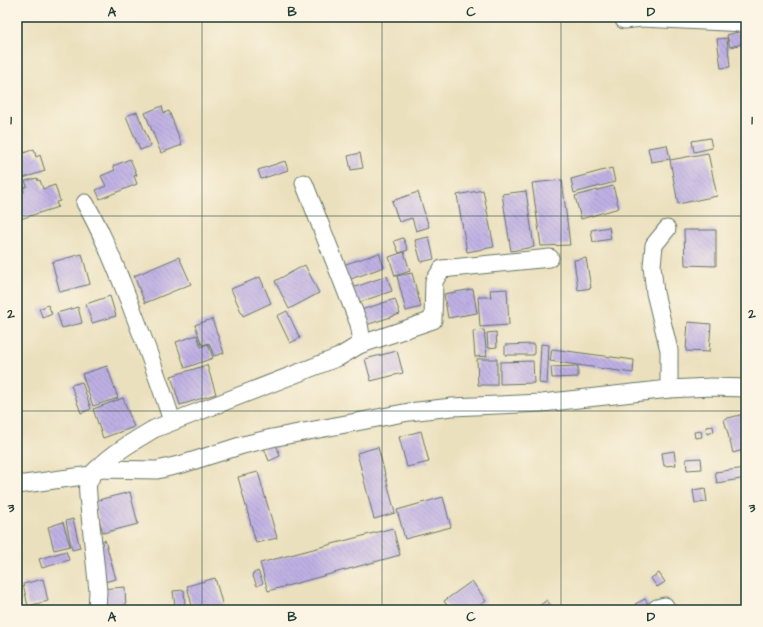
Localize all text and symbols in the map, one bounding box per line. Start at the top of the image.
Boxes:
text: A [108,3,117,21]
text: B [287,3,297,21]
text: C [466,3,476,21]
text: D [647,3,656,21]
text: 1 [10,111,12,129]
text: 1 [751,111,753,129]
text: 2 [6,305,15,323]
text: 2 [747,305,756,323]
text: 3 [7,499,15,517]
text: 3 [748,499,756,517]
text: A [108,608,117,626]
text: B [287,608,297,626]
text: C [466,608,476,626]
text: D [647,608,656,626]

